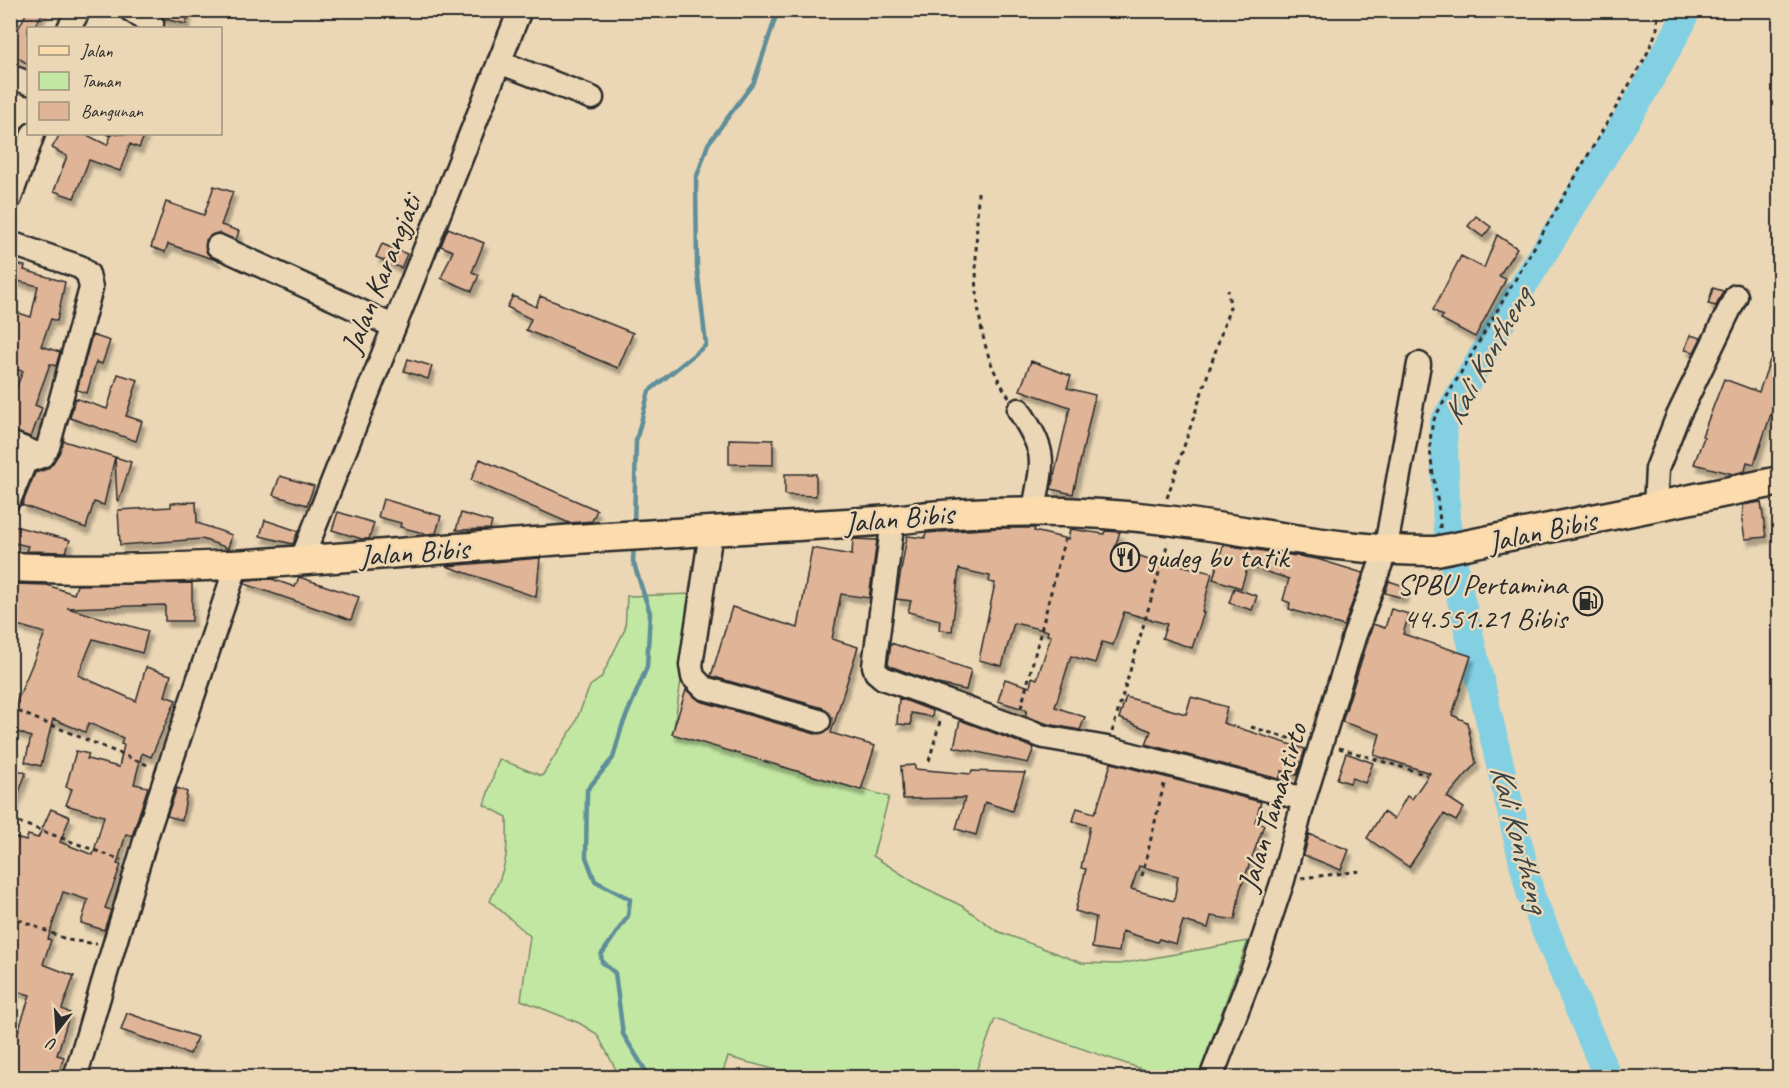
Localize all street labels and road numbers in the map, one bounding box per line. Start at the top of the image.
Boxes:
street label: Jalan Karangjati [331,186,431,361]
street label: Jalan Bibis [841,494,958,542]
street label: Jalan Bibis [1482,500,1602,561]
street label: Jalan Bibis [356,529,473,575]
street label: Jalan Tamantirto [1228,717,1316,897]

